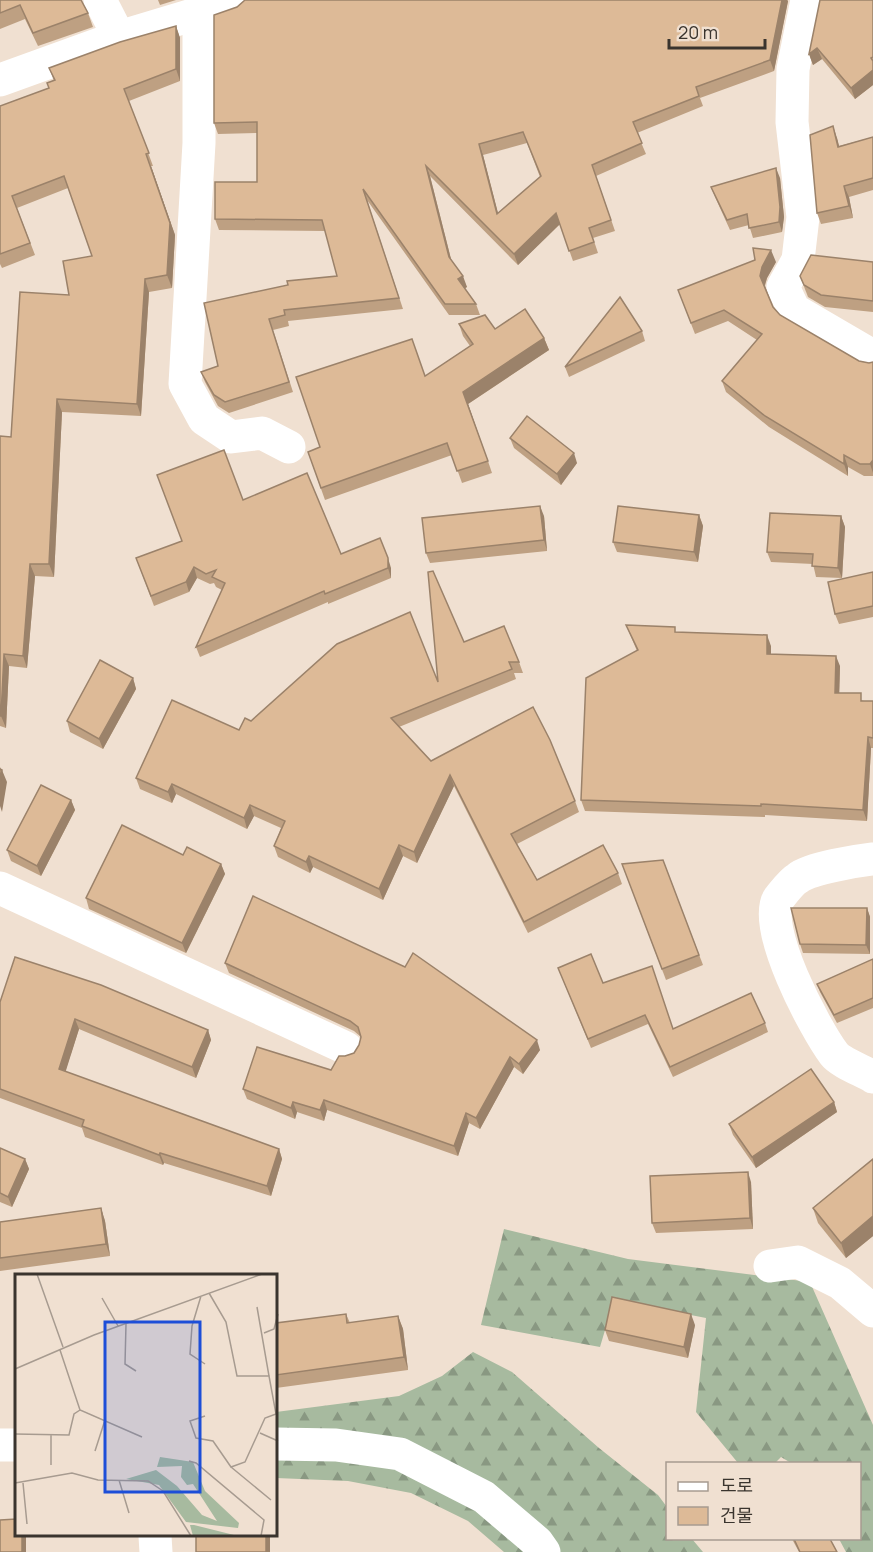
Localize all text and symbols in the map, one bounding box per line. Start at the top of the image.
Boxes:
scale bar [669,12,765,50]
text: 20 m [678,20,718,44]
inset map [15,1274,278,1537]
legend [666,1462,861,1540]
text: 도로 [720,1473,753,1497]
text: 건물 [720,1503,753,1527]

